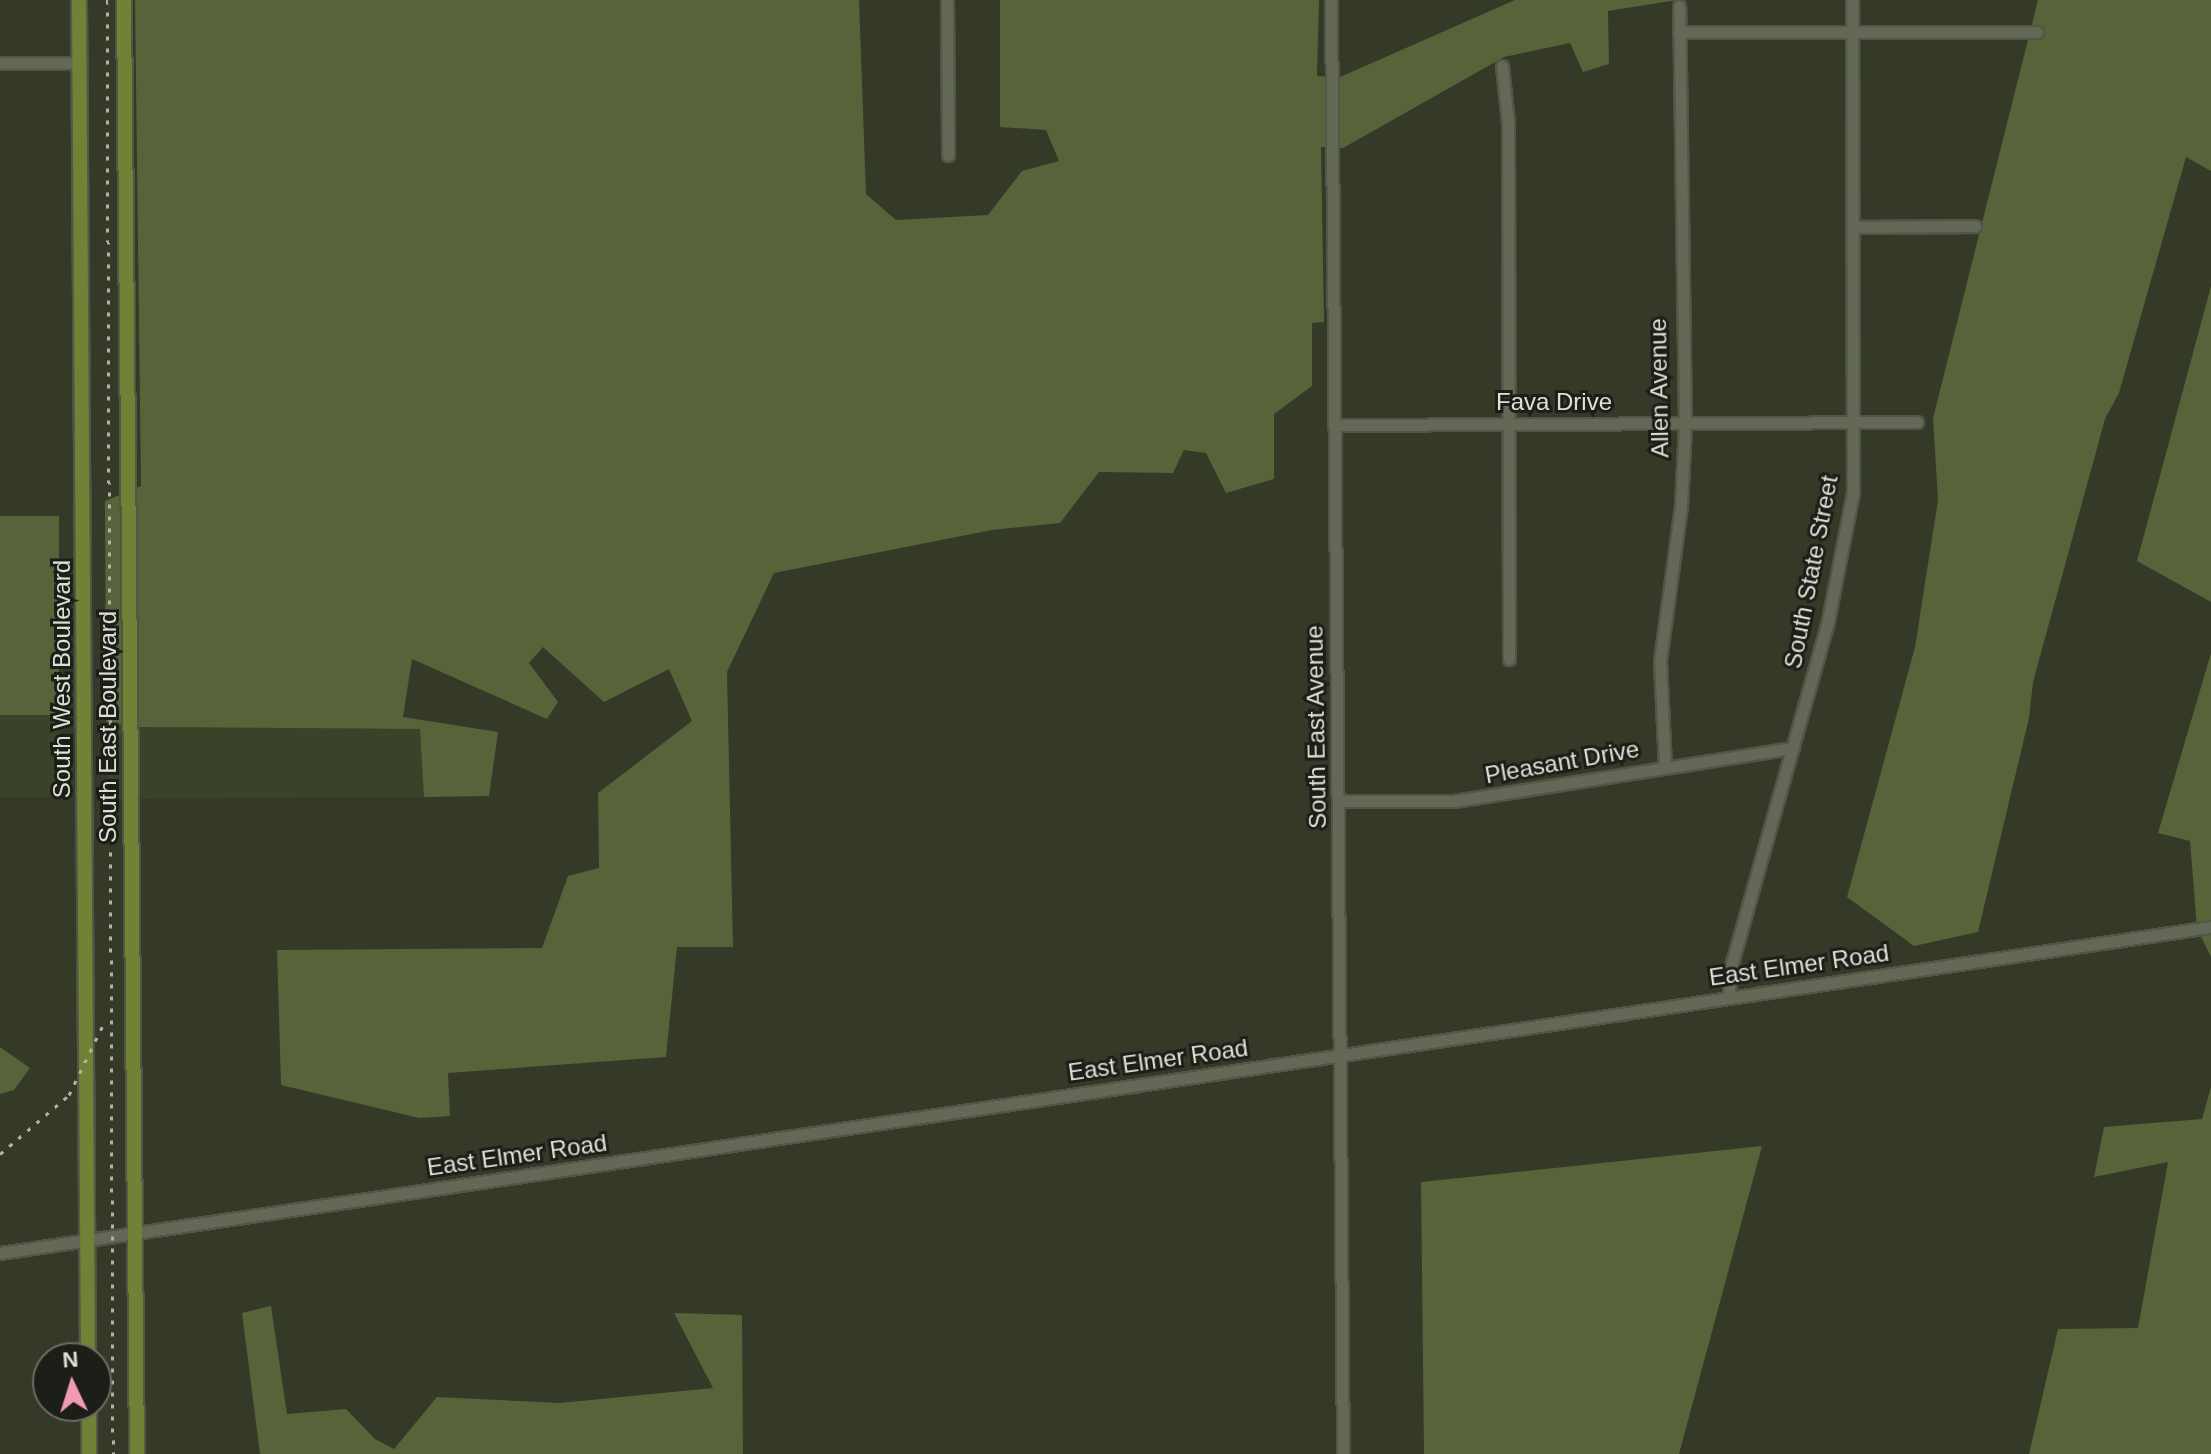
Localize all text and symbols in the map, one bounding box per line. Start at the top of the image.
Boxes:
street label: Allen Avenue [1643,317,1675,459]
street label: Fava Drive [1496,388,1612,416]
street label: South State Street [1778,473,1844,671]
street label: South West Boulevard [48,560,76,798]
street label: South East Boulevard [94,611,122,843]
street label: South East Avenue [1300,624,1332,830]
street label: Pleasant Drive [1483,734,1641,790]
street label: East Elmer Road [1707,938,1891,992]
street label: East Elmer Road [1066,1033,1250,1087]
street label: East Elmer Road [425,1128,609,1182]
north arrow [32,1342,112,1422]
text: N [62,1347,79,1373]

